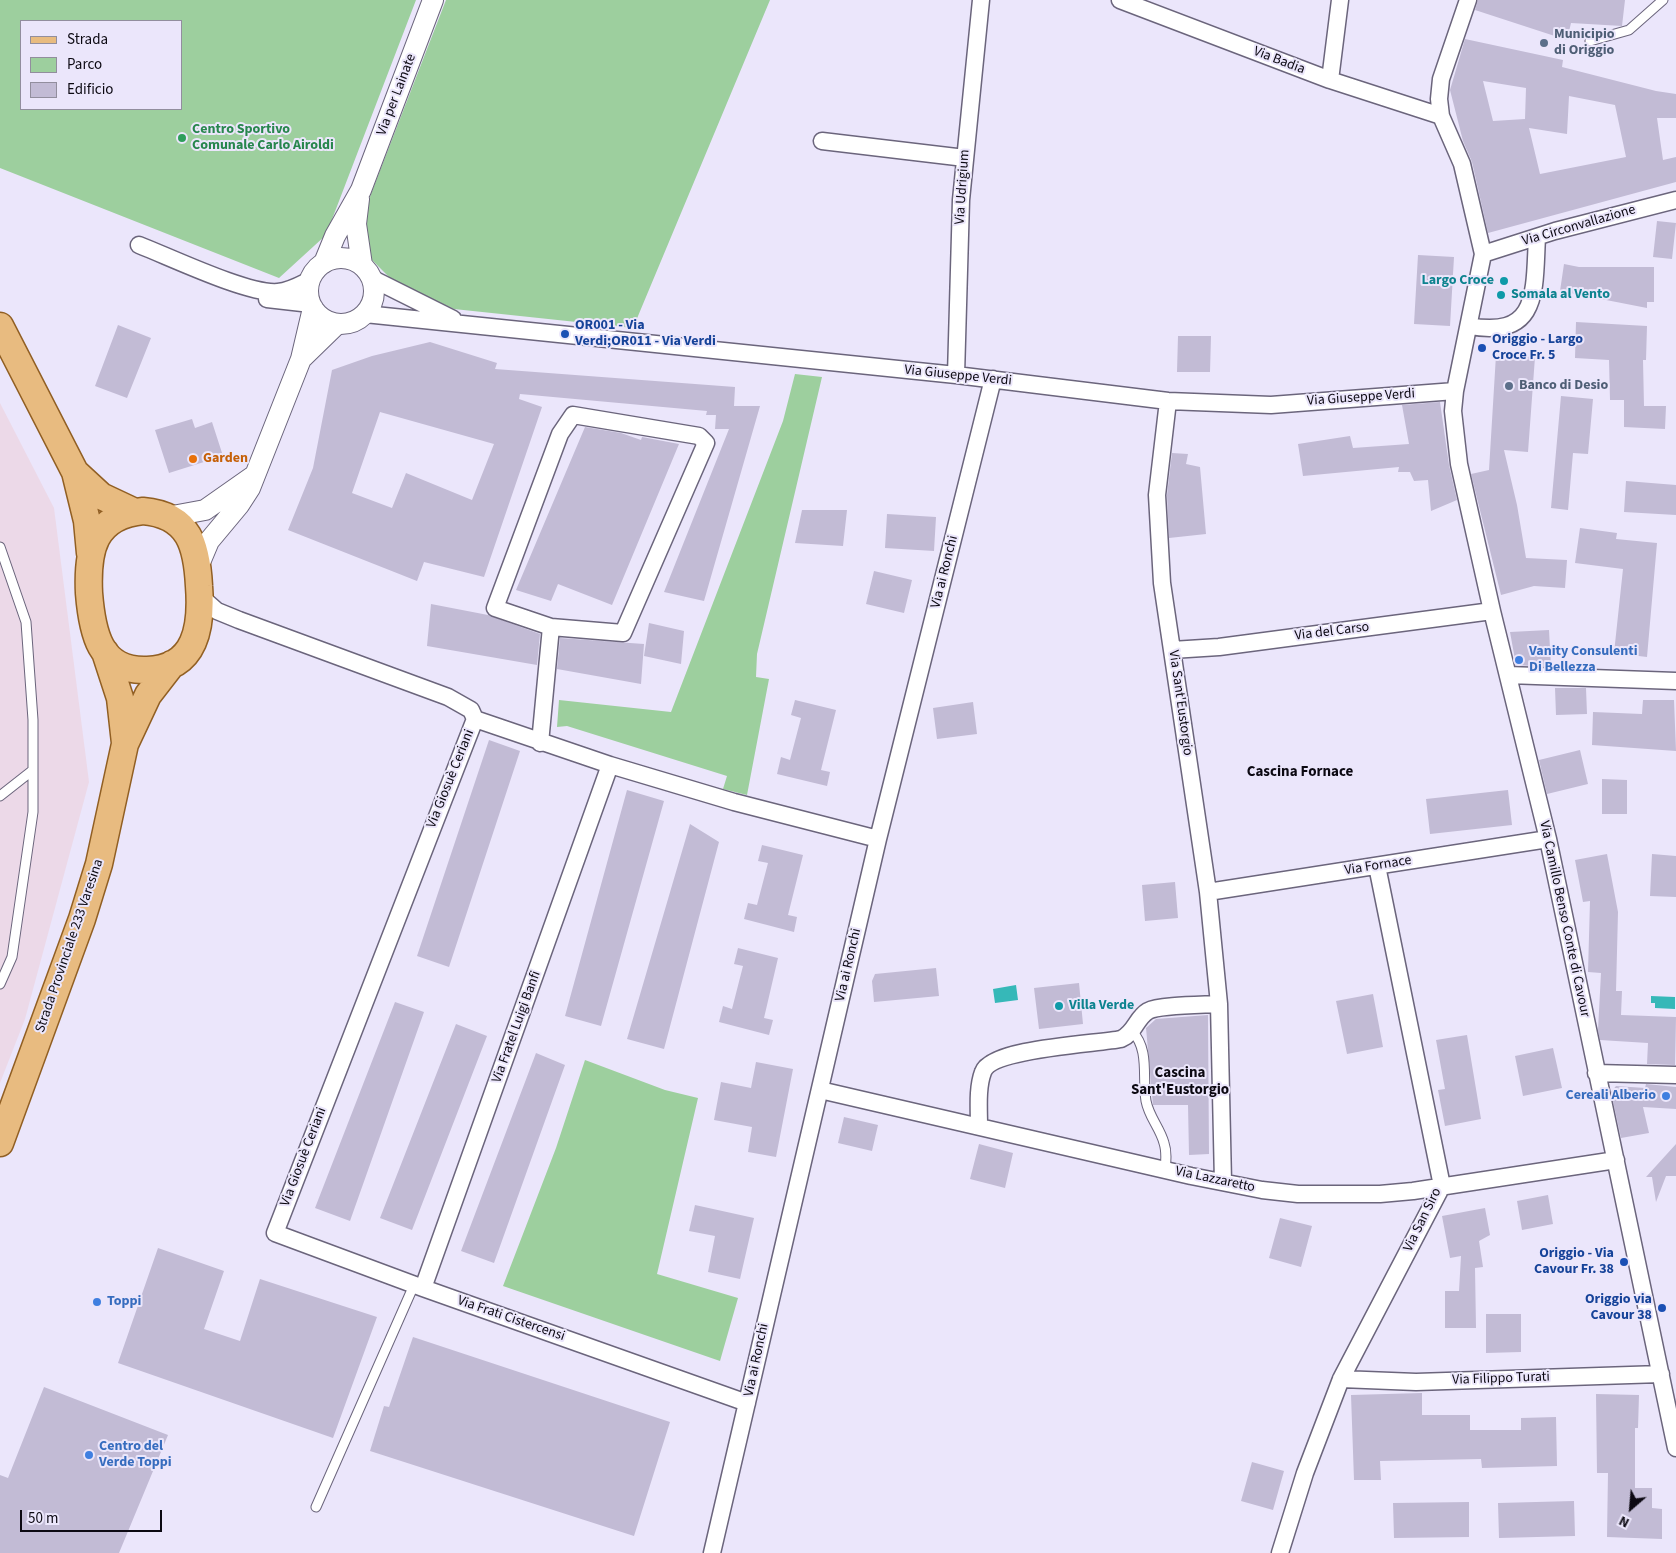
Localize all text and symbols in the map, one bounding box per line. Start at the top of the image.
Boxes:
legend [20,20,182,110]
place label: Municipio di Origgio [1554,27,1615,59]
text: Strada [67,29,108,50]
marker: Municipio di Origgio [1538,37,1550,49]
street label: Via Badia [1251,43,1307,79]
street label: Via per Lainate [374,52,420,138]
text: Parco [67,54,102,75]
text: Edificio [67,79,114,100]
place label: Centro Sportivo Comunale Carlo Airoldi [192,122,334,154]
marker: Centro Sportivo Comunale Carlo Airoldi [176,132,188,144]
street label: Via Udrigium [952,149,974,225]
street label: Via Circonvallazione [1520,202,1638,250]
place label: Largo Croce [1421,273,1494,289]
marker: Largo Croce [1498,275,1510,287]
place label: Somala al Vento [1511,287,1610,303]
marker: Somala al Vento [1495,289,1507,301]
place label: OR001 - Via Verdi;OR011 - Via Verdi [575,318,716,351]
marker: OR001 - Via Verdi;OR011 - Via Verdi [559,328,571,340]
place label: Origgio - Largo Croce Fr. 5 [1492,332,1583,364]
marker: Origgio - Largo Croce Fr. 5 [1476,342,1488,354]
street label: Via Giuseppe Verdi [903,362,1013,390]
place label: Banco di Desio [1519,378,1608,394]
marker: Banco di Desio [1503,380,1515,392]
street label: Via Giuseppe Verdi [1306,386,1416,410]
place label: Garden [203,451,248,467]
marker: Garden [187,453,199,465]
street label: Via ai Ronchi [928,534,962,610]
street label: Via del Carso [1294,619,1370,645]
place label: Vanity Consulenti Di Bellezza [1529,644,1638,676]
street label: Via Sant'Eustorgio [1164,649,1196,757]
marker: Vanity Consulenti Di Bellezza [1513,654,1525,666]
street label: Via Giosuè Ceriani [424,727,478,831]
district label: Cascina Fornace [1247,764,1353,782]
street label: Via Camillo Benso Conte di Cavour [1535,819,1593,1019]
street label: Via Fornace [1343,852,1413,880]
street label: Strada Provinciale 233 Varesina [32,857,108,1035]
street label: Via ai Ronchi [832,927,866,1003]
street label: Via Fratel Luigi Banfi [489,969,545,1085]
place label: Villa Verde [1069,998,1134,1014]
marker: Villa Verde [1053,1000,1065,1012]
district label: Cascina Sant'Eustorgio [1131,1065,1229,1100]
place label: Cereali Alberio [1566,1088,1656,1104]
marker: Cereali Alberio [1660,1090,1672,1102]
street label: Via Giosuè Ceriani [277,1105,331,1209]
street label: Via Lazzaretto [1174,1163,1256,1197]
street label: Via San Siro [1400,1185,1446,1255]
place label: Origgio - Via Cavour Fr. 38 [1534,1246,1614,1278]
marker: Origgio - Via Cavour Fr. 38 [1618,1256,1630,1268]
place label: Origgio via Cavour 38 [1585,1292,1652,1324]
street label: Via Frati Cistercensi [455,1293,567,1345]
place label: Toppi [107,1294,141,1310]
marker: Toppi [91,1296,103,1308]
marker: Origgio via Cavour 38 [1656,1302,1668,1314]
street label: Via ai Ronchi [741,1322,773,1398]
street label: Via Filippo Turati [1452,1369,1550,1389]
place label: Centro del Verde Toppi [99,1439,172,1471]
marker: Centro del Verde Toppi [83,1449,95,1461]
north arrow [1606,1483,1656,1533]
scale bar [22,1500,165,1532]
text: 50 m [28,1508,58,1529]
text: N [1616,1510,1633,1532]

